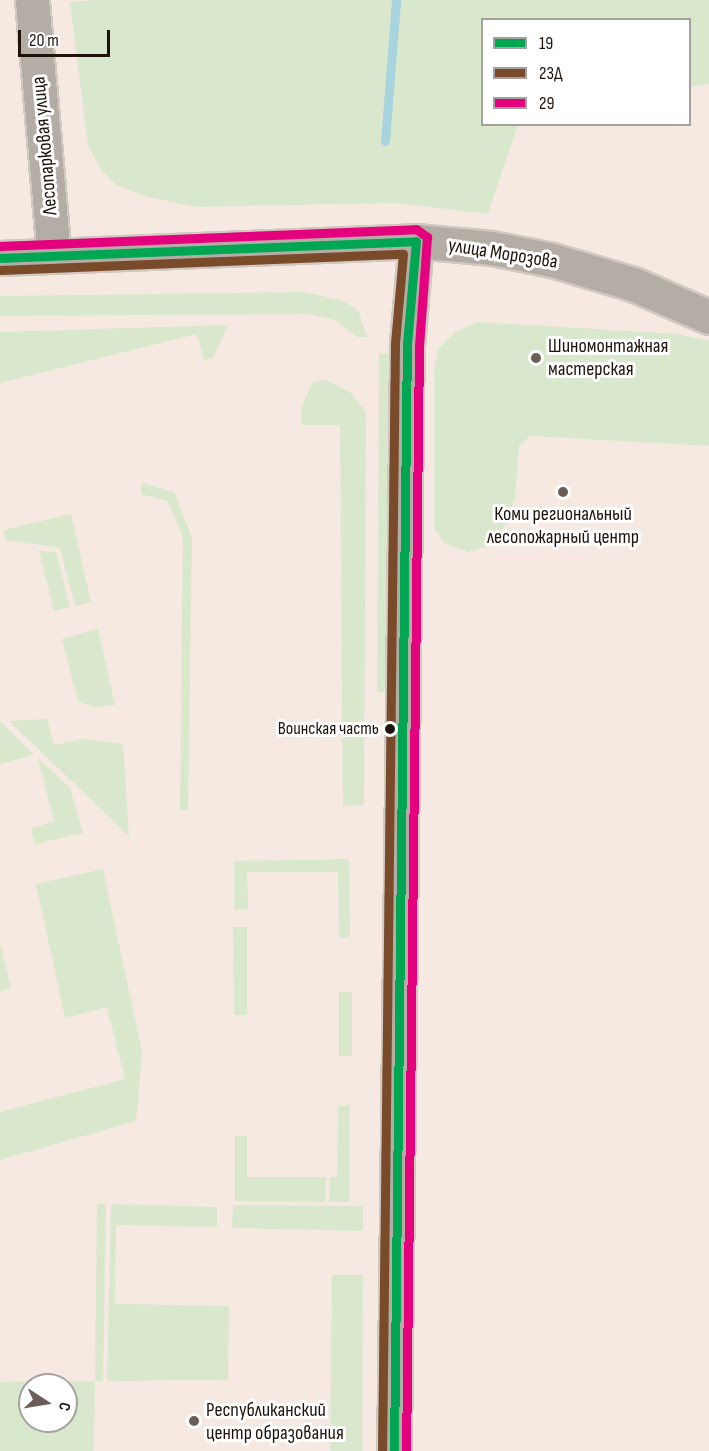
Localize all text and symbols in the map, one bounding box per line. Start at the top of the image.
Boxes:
scale bar [21,18,112,56]
legend [481,18,691,126]
text: 20 m [29,30,59,51]
text: 19 [539,33,553,54]
text: 23Д [539,63,563,84]
street label: Лесопарковая улица [27,76,63,216]
text: 29 [539,93,554,114]
street label: улица Морозова [447,234,559,274]
place label: Шиномонтажная мастерская [548,334,668,381]
marker: Шиномонтажная мастерская [529,351,543,365]
marker: Коми региональный лесопожарный центр [556,485,570,499]
place label: Коми региональный лесопожарный центр [487,502,639,549]
place label: Воинская часть [278,718,379,740]
marker: Воинская часть [384,723,396,735]
north arrow [18,1373,78,1433]
place label: Республиканский центр образования [206,1398,344,1445]
text: С [54,1400,74,1412]
marker: Республиканский центр образования [187,1414,201,1428]

